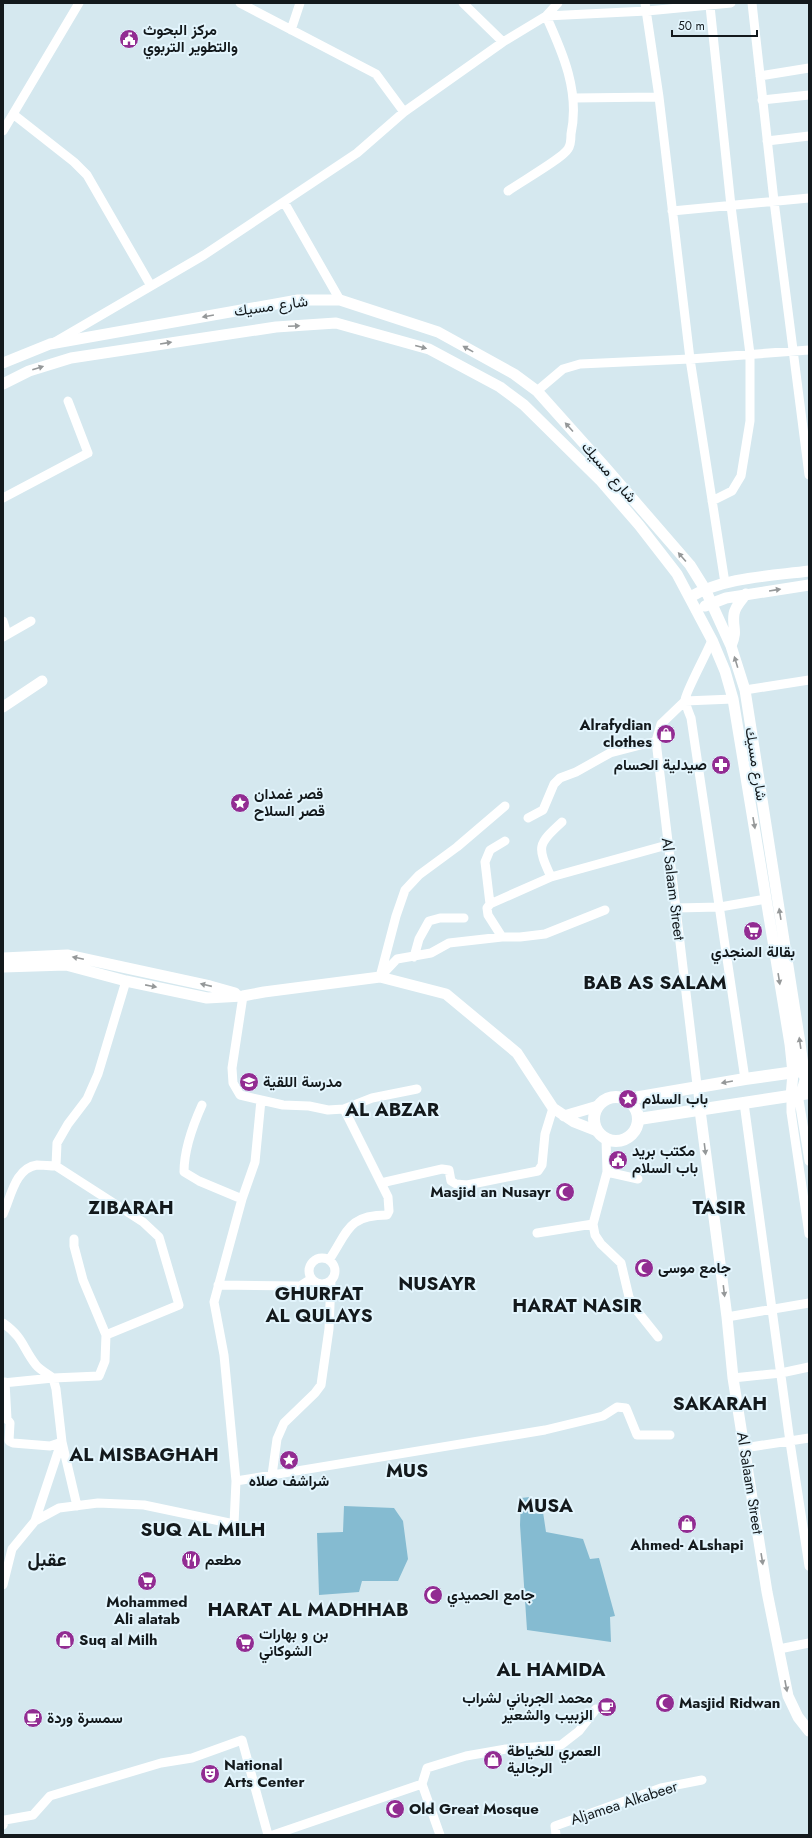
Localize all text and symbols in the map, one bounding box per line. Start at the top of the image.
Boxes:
scale bar [672,12,757,38]
text: 50 m [678,17,705,35]
place label: مركز البحوث والتطوير التربوي [143,19,238,60]
public building icon: مركز البحوث والتطوير التربوي [118,28,140,50]
street label: شارع مسيك [233,290,310,322]
one-way arrow [202,313,214,319]
one-way arrow [288,322,300,329]
one-way arrow [160,340,172,346]
one-way arrow [415,344,427,350]
one-way arrow [462,345,473,352]
one-way arrow [33,365,45,371]
one-way arrow [565,422,574,432]
street label: شارع مسيك [576,437,642,507]
one-way arrow [678,551,687,562]
one-way arrow [769,587,781,593]
one-way arrow [733,656,739,668]
place label: Alrafydian clothes [579,714,652,753]
shop icon: Alrafydian clothes [655,723,677,745]
street label: شارع مسيك [739,726,773,803]
place label: صيدلية الحسام [614,754,707,776]
pharmacy icon: صيدلية الحسام [710,754,732,776]
place label: قصر غمدان قصر السلاح [254,783,325,822]
place icon: قصر غمدان قصر السلاح [229,792,251,814]
one-way arrow [751,817,757,829]
street label: Al Salaam Street [656,836,690,942]
one-way arrow [777,908,783,920]
supermarket icon: بقالة المنجدي [742,920,764,942]
place label: بقالة المنجدي [711,941,795,965]
one-way arrow [72,954,85,960]
district label: BAB AS SALAM [583,969,727,996]
one-way arrow [776,973,782,985]
one-way arrow [199,981,212,987]
one-way arrow [145,984,157,990]
one-way arrow [797,1037,803,1049]
school or university icon: مدرسة اللقية [238,1071,260,1093]
place label: مدرسة اللقية [263,1071,342,1093]
one-way arrow [721,1079,733,1085]
place icon: باب السلام [617,1088,639,1110]
place label: باب السلام [642,1088,708,1110]
district label: AL ABZAR [344,1096,440,1123]
place label: مكتب بريد باب السلام [632,1140,698,1179]
one-way arrow [702,1143,708,1155]
public building icon: مكتب بريد باب السلام [607,1149,629,1171]
place label: Masjid an Nusayr [430,1181,552,1203]
mosque icon: Masjid an Nusayr [554,1181,576,1203]
district label: ZIBARAH [88,1194,174,1221]
district label: TASIR [693,1194,746,1221]
mosque icon: جامع موسى [633,1257,655,1279]
place label: جامع موسى [658,1257,731,1279]
district label: NUSAYR [398,1270,477,1297]
district label: GHURFAT AL QULAYS [264,1280,373,1329]
one-way arrow [721,1285,727,1297]
district label: HARAT NASIR [512,1292,642,1319]
district label: SAKARAH [673,1390,767,1417]
street label: Al Salaam Street [731,1430,769,1536]
district label: AL MISBAGHAH [68,1441,219,1468]
place icon: شراشف صلاه [278,1449,300,1471]
district label: MUS [386,1457,428,1484]
place label: شراشف صلاه [249,1470,329,1492]
district label: MUSA [517,1492,573,1519]
shop icon: Ahmed- ALshapi [676,1513,698,1535]
district label: SUQ AL MILH [141,1516,265,1543]
place label: Ahmed- ALshapi [629,1534,744,1556]
district label: عقبل [27,1546,67,1573]
restaurant icon: مطعم [180,1549,202,1571]
place label: مطعم [205,1549,242,1571]
one-way arrow [759,1553,765,1565]
supermarket icon: Mohammed Ali alatab [136,1570,158,1592]
mosque icon: جامع الحميدي [422,1584,444,1606]
place label: جامع الحميدي [447,1584,535,1608]
place label: Mohammed Ali alatab [106,1591,188,1630]
district label: HARAT AL MADHHAB [207,1596,409,1623]
place label: بن و بهارات الشوكاني [259,1623,328,1664]
shop icon: Suq al Milh [54,1629,76,1651]
place label: Suq al Milh [79,1629,157,1651]
supermarket icon: بن و بهارات الشوكاني [234,1632,256,1654]
district label: AL HAMIDA [496,1656,605,1683]
one-way arrow [784,1680,790,1692]
place label: محمد الجرباني لشراب الزبيب والشعير [462,1687,593,1726]
mosque icon: Masjid Ridwan [654,1692,676,1714]
place label: Masjid Ridwan [679,1692,781,1714]
cafe icon: محمد الجرباني لشراب الزبيب والشعير [596,1696,618,1718]
cafe icon: سمسرة وردة [22,1707,44,1729]
place label: سمسرة وردة [47,1707,123,1729]
place label: العمري للخياطة الرجالية [507,1740,601,1779]
shop icon: العمري للخياطة الرجالية [482,1749,504,1771]
place label: National Arts Center [223,1754,305,1793]
theatre icon: National Arts Center [199,1763,221,1785]
street label: Aljamea Alkabeer [567,1775,681,1831]
mosque icon: Old Great Mosque [384,1798,406,1820]
place label: Old Great Mosque [409,1798,539,1820]

